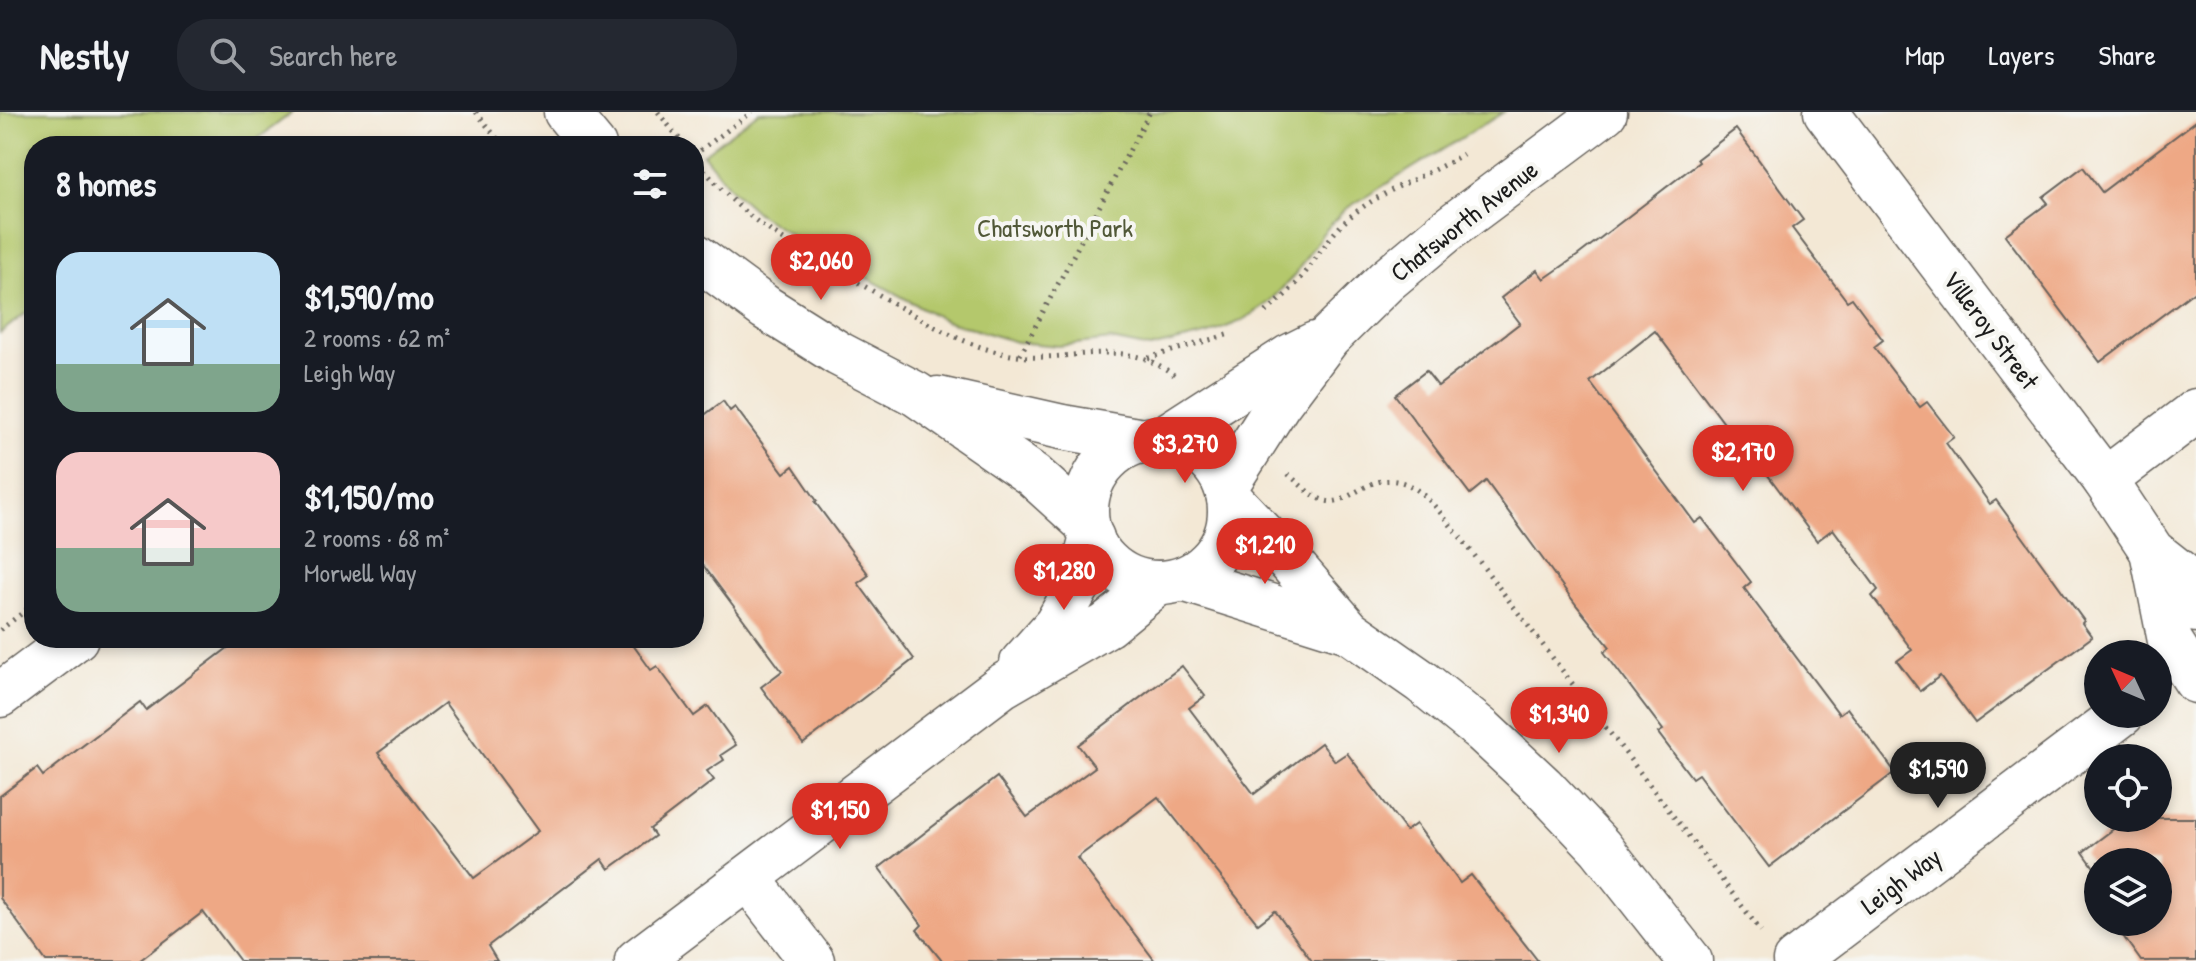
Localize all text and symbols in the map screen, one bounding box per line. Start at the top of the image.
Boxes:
search box [177,19,737,91]
text: Nestly [40,29,129,81]
icon: search [205,33,249,77]
text: Search here [269,35,397,75]
text: Map [1905,36,1945,74]
text: Layers [1989,36,2054,74]
text: Share [2098,36,2156,74]
street label: Chatsworth Avenue [1383,152,1545,289]
text: 8 homes [56,161,156,207]
icon: filters [628,162,672,206]
park label: Chatsworth Park [977,210,1133,245]
pin: $2,060 [756,234,886,302]
text: $2,060 [789,242,853,277]
street label: Villeroy Street [1935,263,2048,397]
text: $1,590/mo [304,274,434,320]
icon: home [120,284,216,380]
text: 2 rooms · 62 m² [304,320,450,355]
text: Leigh Way [304,355,396,390]
pin: $3,270 [1120,417,1250,485]
text: $3,270 [1152,425,1218,460]
pin: $2,170 [1678,425,1808,493]
text: $2,170 [1711,433,1775,468]
text: $1,150/mo [304,474,434,520]
icon: home [120,484,216,580]
pin: $1,210 [1200,518,1330,586]
text: 2 rooms · 68 m² [304,520,449,555]
text: $1,210 [1234,526,1296,561]
pin: $1,280 [999,544,1129,612]
text: $1,280 [1033,552,1095,587]
text: Morwell Way [304,555,417,590]
north arrow [2084,640,2172,728]
map controls [2084,640,2172,936]
pin: $1,340 [1494,687,1624,755]
text: $1,340 [1529,695,1589,730]
pin: $1,590 [1873,742,2003,810]
button: locate [2084,744,2172,832]
text: $1,590 [1908,750,1968,785]
pin: $1,150 [775,783,905,851]
text: $1,150 [810,791,870,826]
street label: Leigh Way [1854,839,1948,922]
button: layers [2084,848,2172,936]

